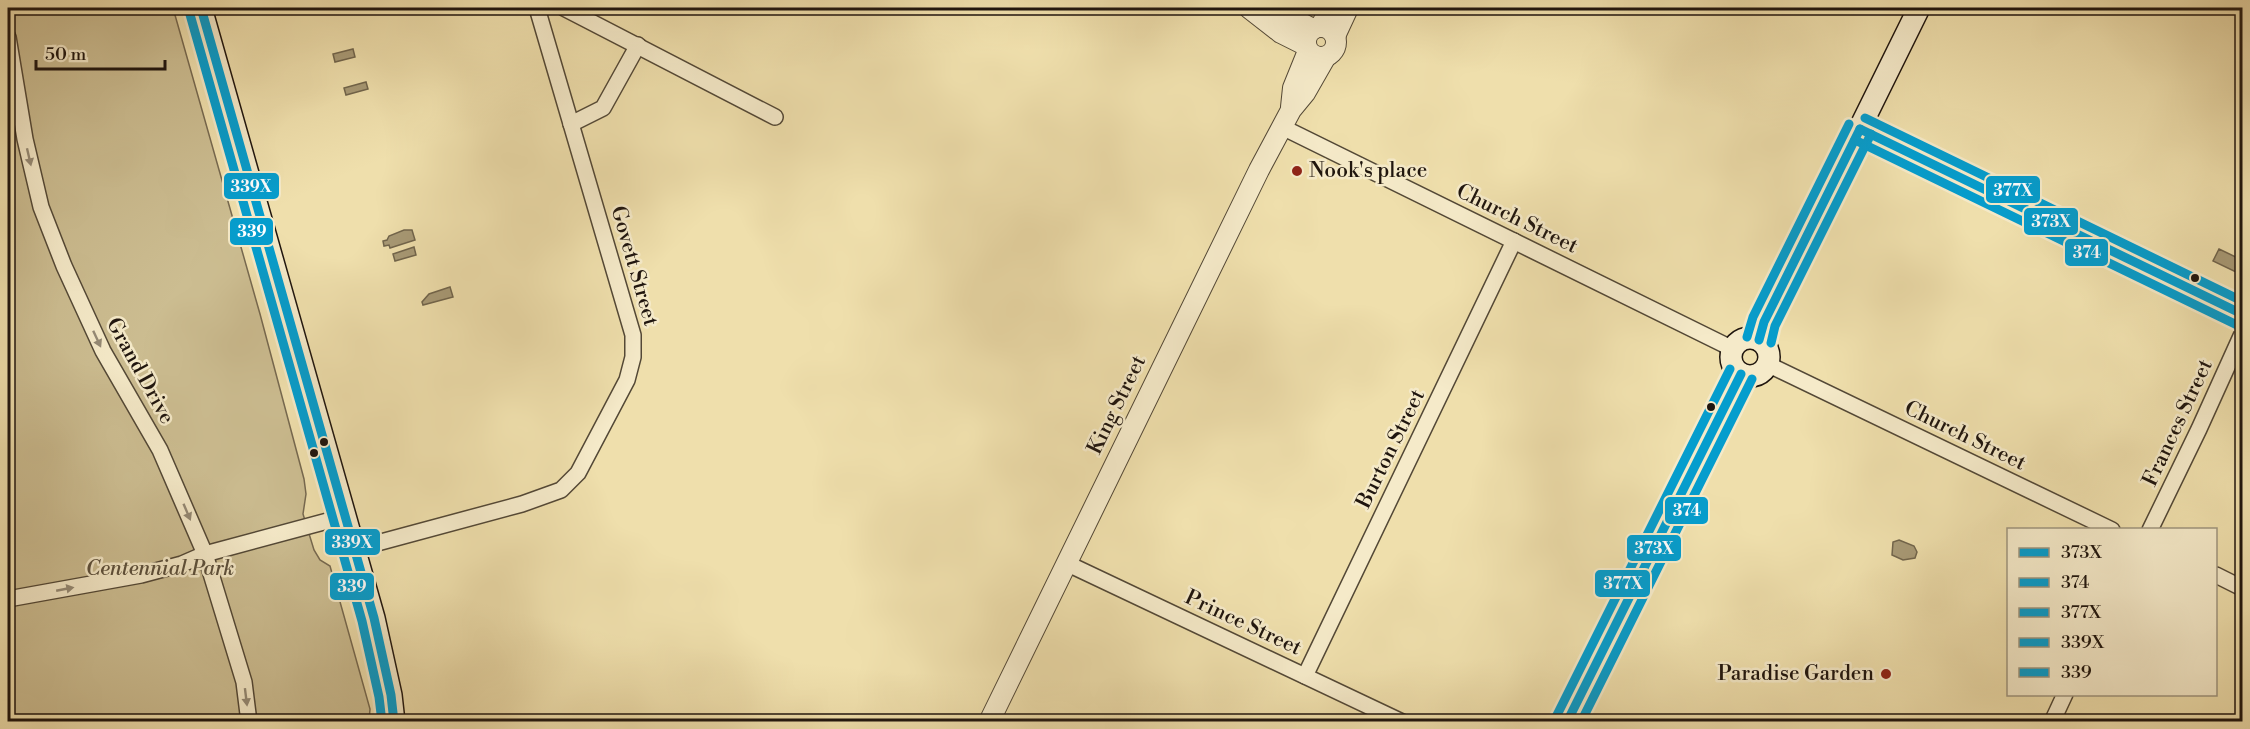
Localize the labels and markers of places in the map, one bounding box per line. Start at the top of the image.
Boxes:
place label: Nook's place [1309,158,1427,184]
marker: Nook's place [1290,164,1304,178]
unlabelled marker [2189,272,2201,284]
unlabelled marker [1705,401,1717,413]
unlabelled marker [318,436,330,448]
unlabelled marker [308,447,320,459]
place label: Paradise Garden [1717,661,1874,687]
marker: Paradise Garden [1879,667,1893,681]

